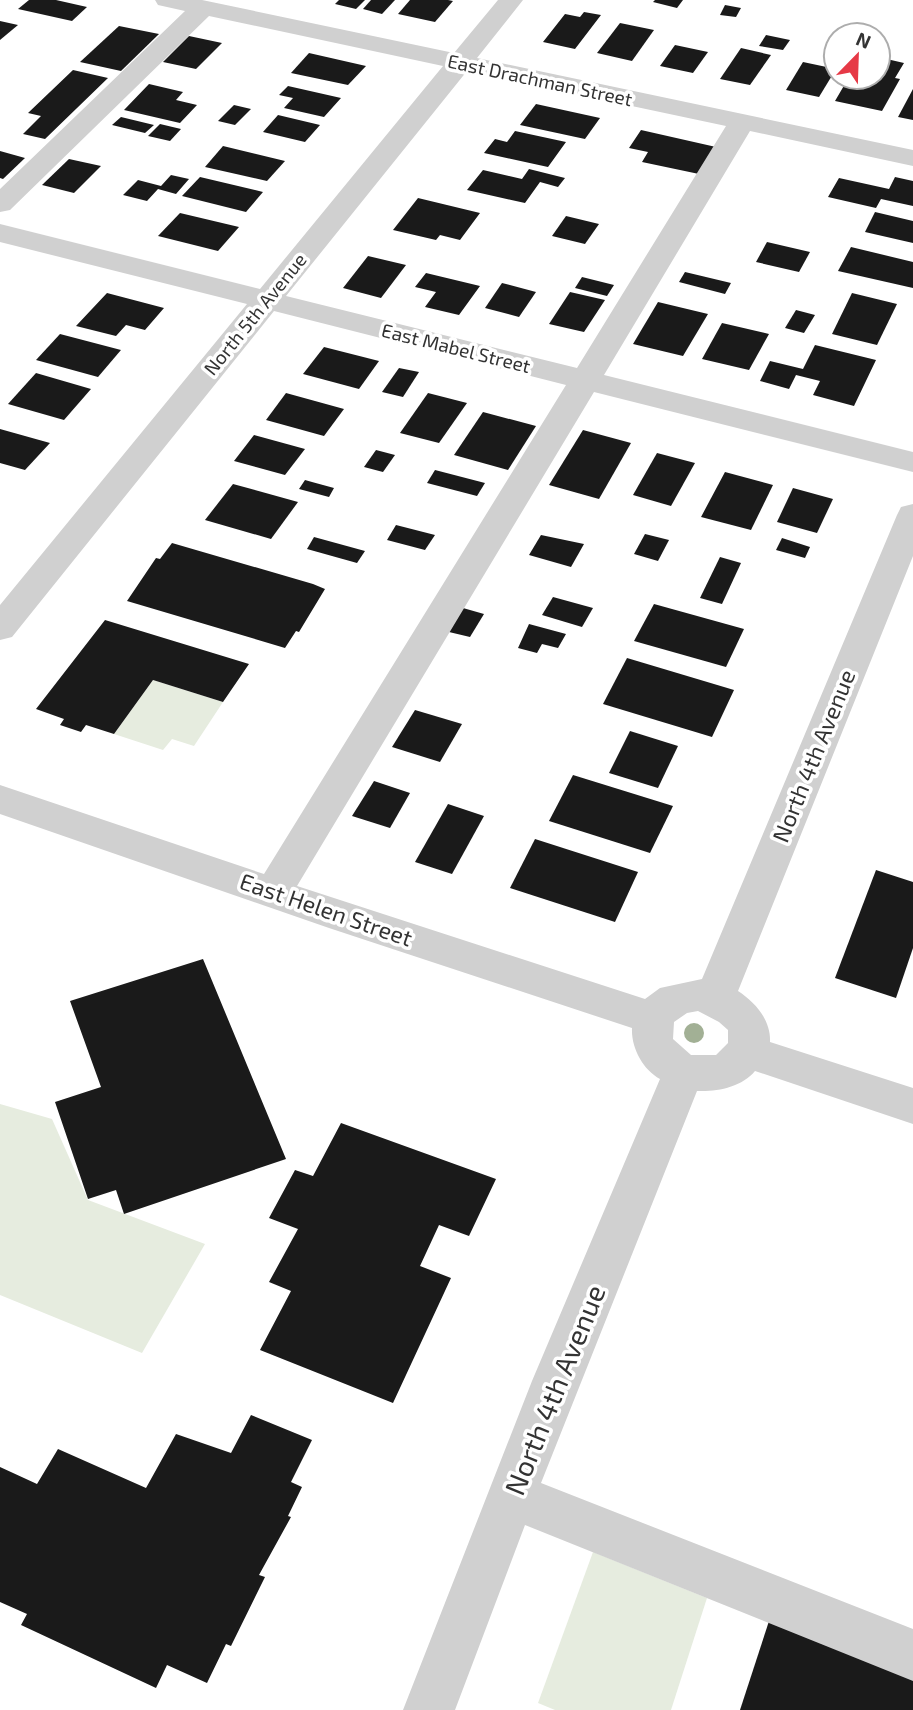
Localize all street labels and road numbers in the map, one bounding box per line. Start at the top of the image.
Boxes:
street label: East Drachman Street [446,49,635,110]
street label: North 5th Avenue [198,248,311,379]
street label: East Mabel Street [379,318,533,377]
street label: North 4th Avenue [766,665,860,846]
street label: East Helen Street [236,866,416,952]
street label: North 4th Avenue [496,1280,612,1500]

